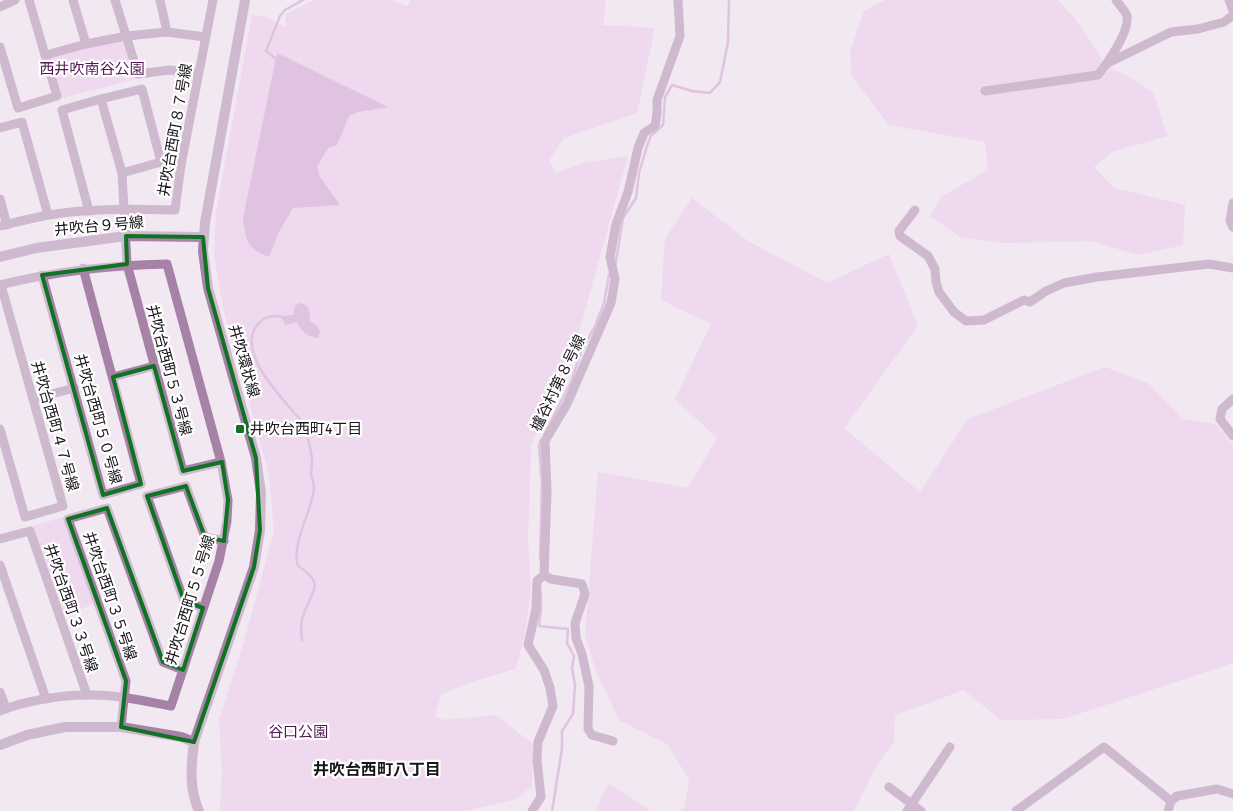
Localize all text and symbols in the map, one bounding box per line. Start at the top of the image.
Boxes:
park label: 西井吹南谷公園 [39,60,145,78]
street label: 井吹台西町８７号線 [154,62,196,198]
street label: 井吹台９号線 [53,213,145,239]
street label: 井吹台西町５３号線 [143,302,195,438]
street label: 井吹環状線 [225,322,263,400]
street label: 櫨谷村第８号線 [527,332,589,434]
street label: 井吹台西町５０号線 [71,352,125,486]
street label: 井吹台西町４７号線 [28,359,82,493]
place label: 井吹台西町4丁目 [250,420,362,438]
marker: 井吹台西町4丁目 [234,423,246,435]
street label: 井吹台西町３５号線 [80,529,140,663]
street label: 井吹台西町５５号線 [162,533,218,667]
street label: 井吹台西町３３号線 [41,541,101,675]
park label: 谷口公園 [268,723,328,741]
district label: 井吹台西町八丁目 [313,760,441,779]

